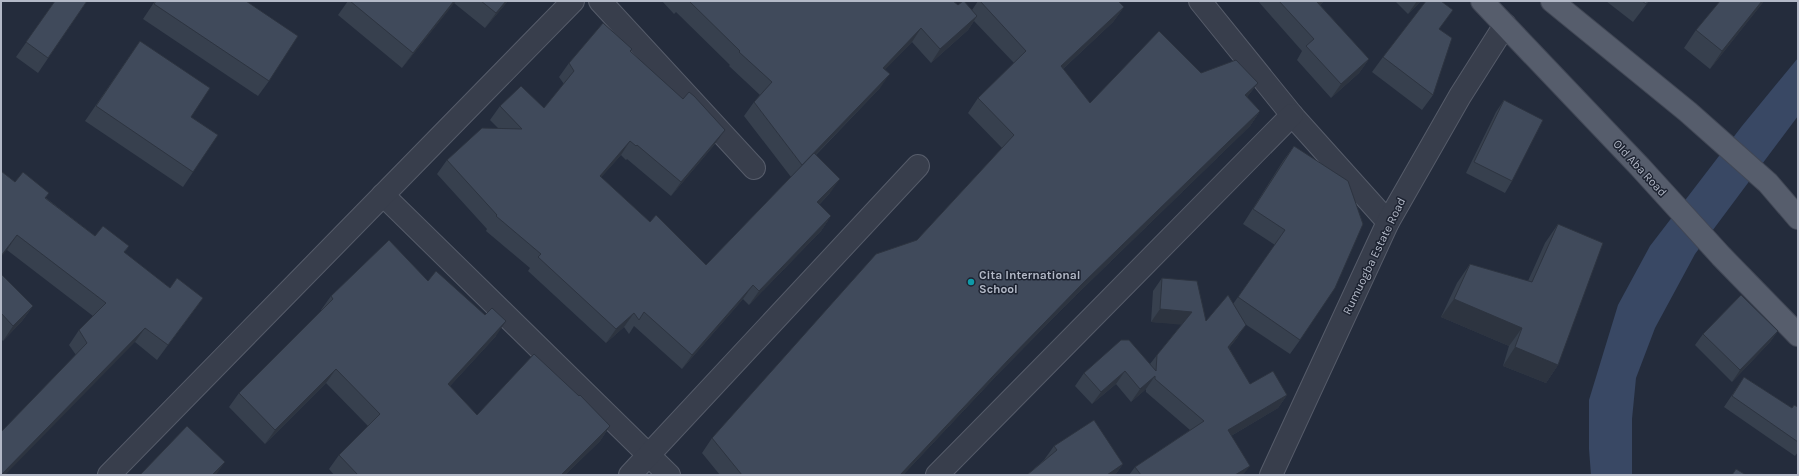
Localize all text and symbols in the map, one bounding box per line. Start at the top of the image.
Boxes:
street label: Old Aba Road [1610,137,1670,199]
street label: Rumuogba Estate Road [1340,195,1408,317]
place label: Cita International School [979,268,1080,296]
marker: Cita International School [966,277,976,287]

